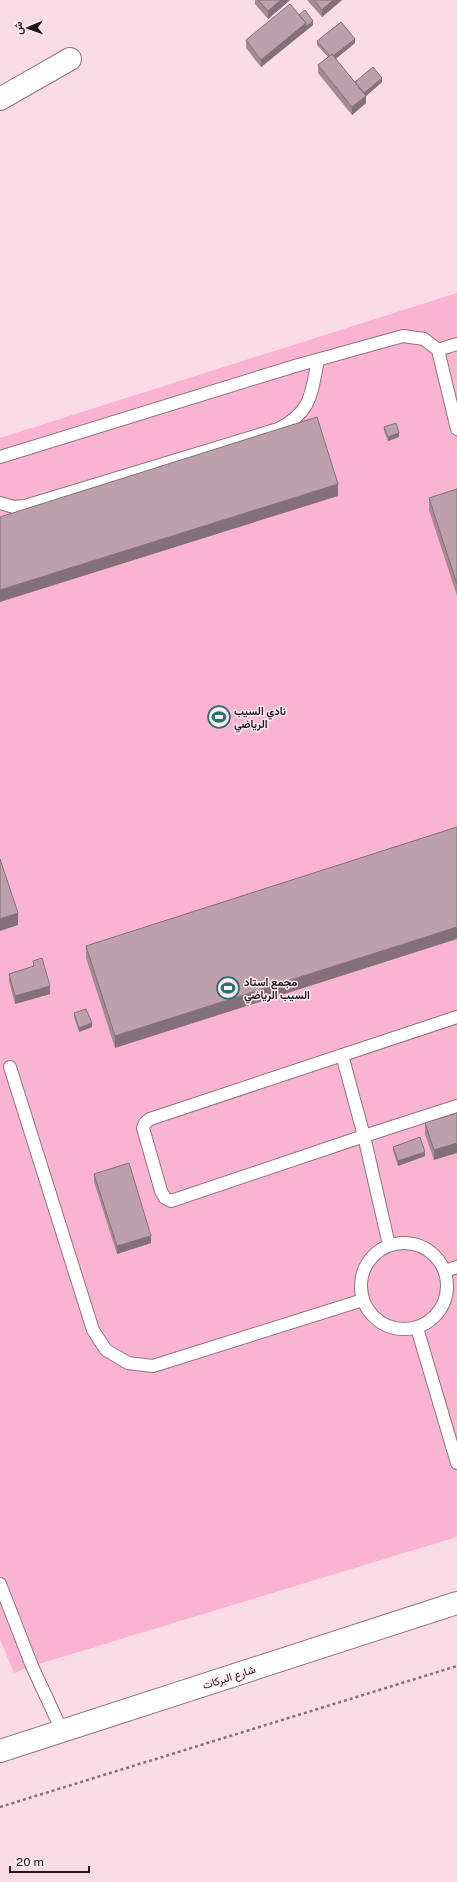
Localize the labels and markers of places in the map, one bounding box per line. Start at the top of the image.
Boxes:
sports icon: نادي السيب الرياضي [206,704,232,730]
place label: نادي السيب الرياضي [234,705,286,733]
sports icon: مجمع استاد السيب الرياضي [215,975,241,1001]
place label: مجمع استاد السيب الرياضي [244,976,310,1004]

